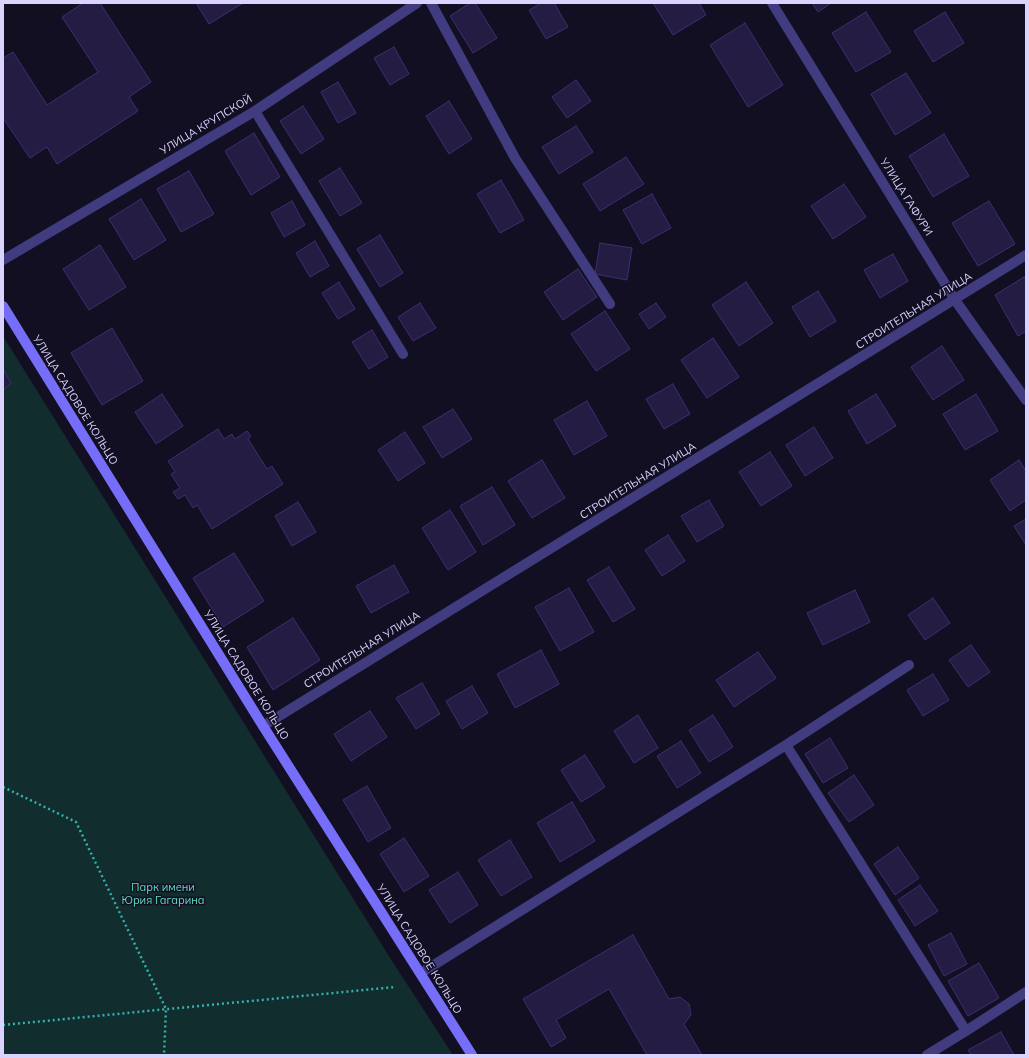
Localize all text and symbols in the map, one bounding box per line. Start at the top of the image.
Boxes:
street label: УЛИЦА КРУПСКОЙ [158,92,254,158]
street label: УЛИЦА ГАФУРИ [877,156,935,238]
street label: СТРОИТЕЛЬНАЯ УЛИЦА [853,270,975,352]
street label: УЛИЦА САДОВОЕ КОЛЬЦО [30,333,120,467]
street label: СТРОИТЕЛЬНАЯ УЛИЦА [577,440,699,522]
street label: УЛИЦА САДОВОЕ КОЛЬЦО [201,608,291,742]
street label: СТРОИТЕЛЬНАЯ УЛИЦА [301,609,423,691]
park label: Парк имени Юрия Гагарина [121,881,205,907]
street label: УЛИЦА САДОВОЕ КОЛЬЦО [374,882,464,1016]

